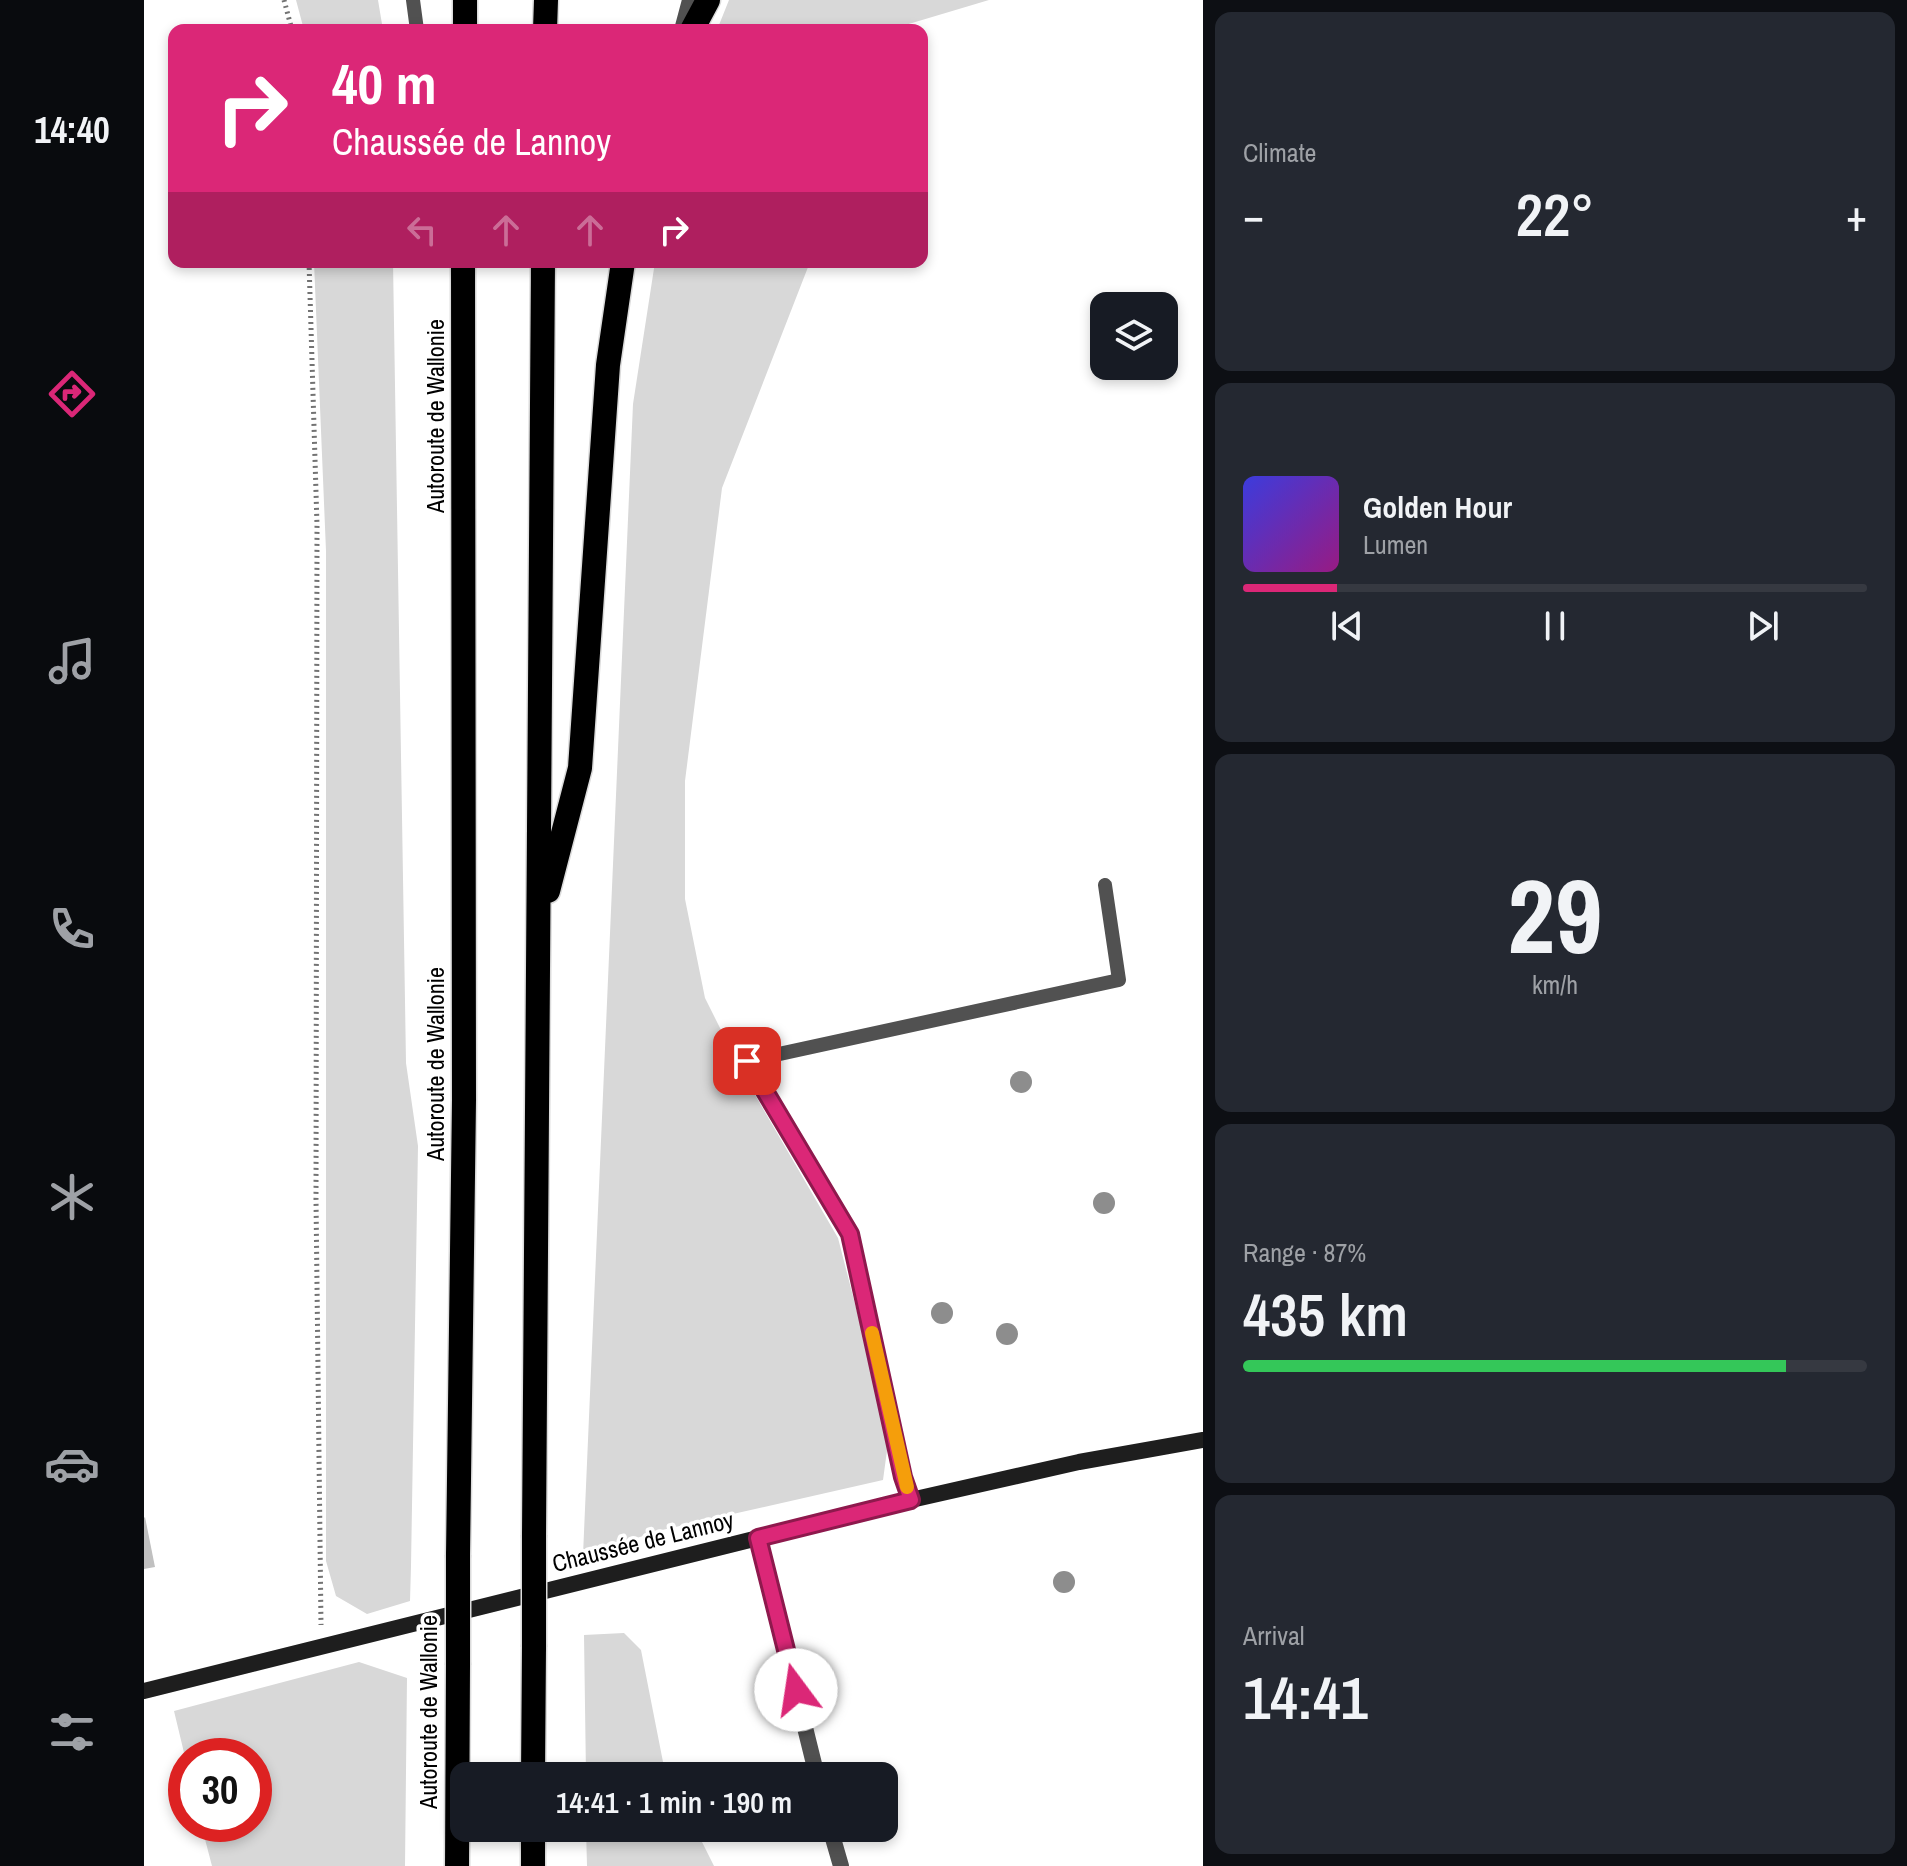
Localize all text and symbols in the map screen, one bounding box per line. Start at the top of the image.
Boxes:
text: 40 m [332,46,437,121]
icon: right [200,56,304,160]
text: 14:40 [34,106,110,154]
text: Chaussée de Lannoy [332,118,611,166]
text: Climate [1243,135,1316,170]
text: 22° [1516,174,1594,255]
text: − [1243,185,1264,245]
text: + [1846,185,1867,245]
icon: left [400,208,444,252]
icon: ahead [484,208,528,252]
icon: ahead [568,208,612,252]
icon: right [652,208,696,252]
map controls [1090,292,1178,380]
button: layers [1090,292,1178,380]
street label: Autoroute de Wallonie [419,319,451,514]
icon: directions [44,366,100,422]
text: Golden Hour [1363,487,1512,527]
text: Lumen [1363,527,1428,562]
icon: previous [1325,604,1369,648]
icon: pause [1533,604,1577,648]
icon: next [1741,604,1785,648]
icon: music [44,633,100,689]
text: 29 [1508,845,1602,985]
icon: phone [44,901,100,957]
street label: Autoroute de Wallonie [419,967,451,1162]
text: km/h [1532,967,1578,1002]
pin [713,1027,781,1095]
icon: arrive [725,1039,769,1083]
icon: climate [44,1169,100,1225]
text: Range · 87% [1243,1235,1366,1270]
text: 435 km [1243,1274,1408,1355]
icon: car [44,1436,100,1492]
street label: Chaussée de Lannoy [549,1503,737,1579]
street label: Autoroute de Wallonie [412,1615,444,1810]
text: Arrival [1243,1618,1305,1653]
position arrow [754,1648,838,1732]
text: 14:41 [1243,1657,1368,1738]
icon: filters [44,1704,100,1760]
speed limit sign: 30 [168,1738,272,1842]
text: 14:41 · 1 min · 190 m [556,1782,792,1822]

